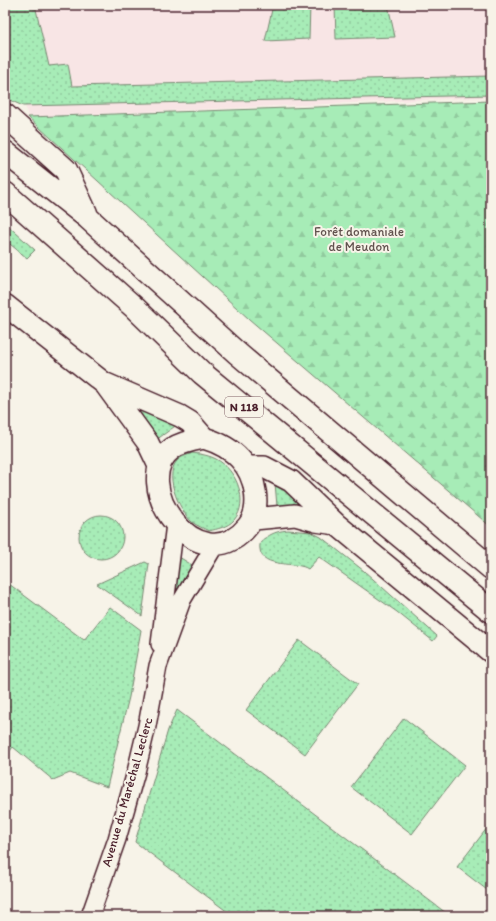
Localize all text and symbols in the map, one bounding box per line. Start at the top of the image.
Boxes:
park label: Forêt domaniale de Meudon [314,224,404,254]
road number: N 118 [225,397,263,417]
street label: Avenue du Maréchal Leclerc [98,716,156,868]

